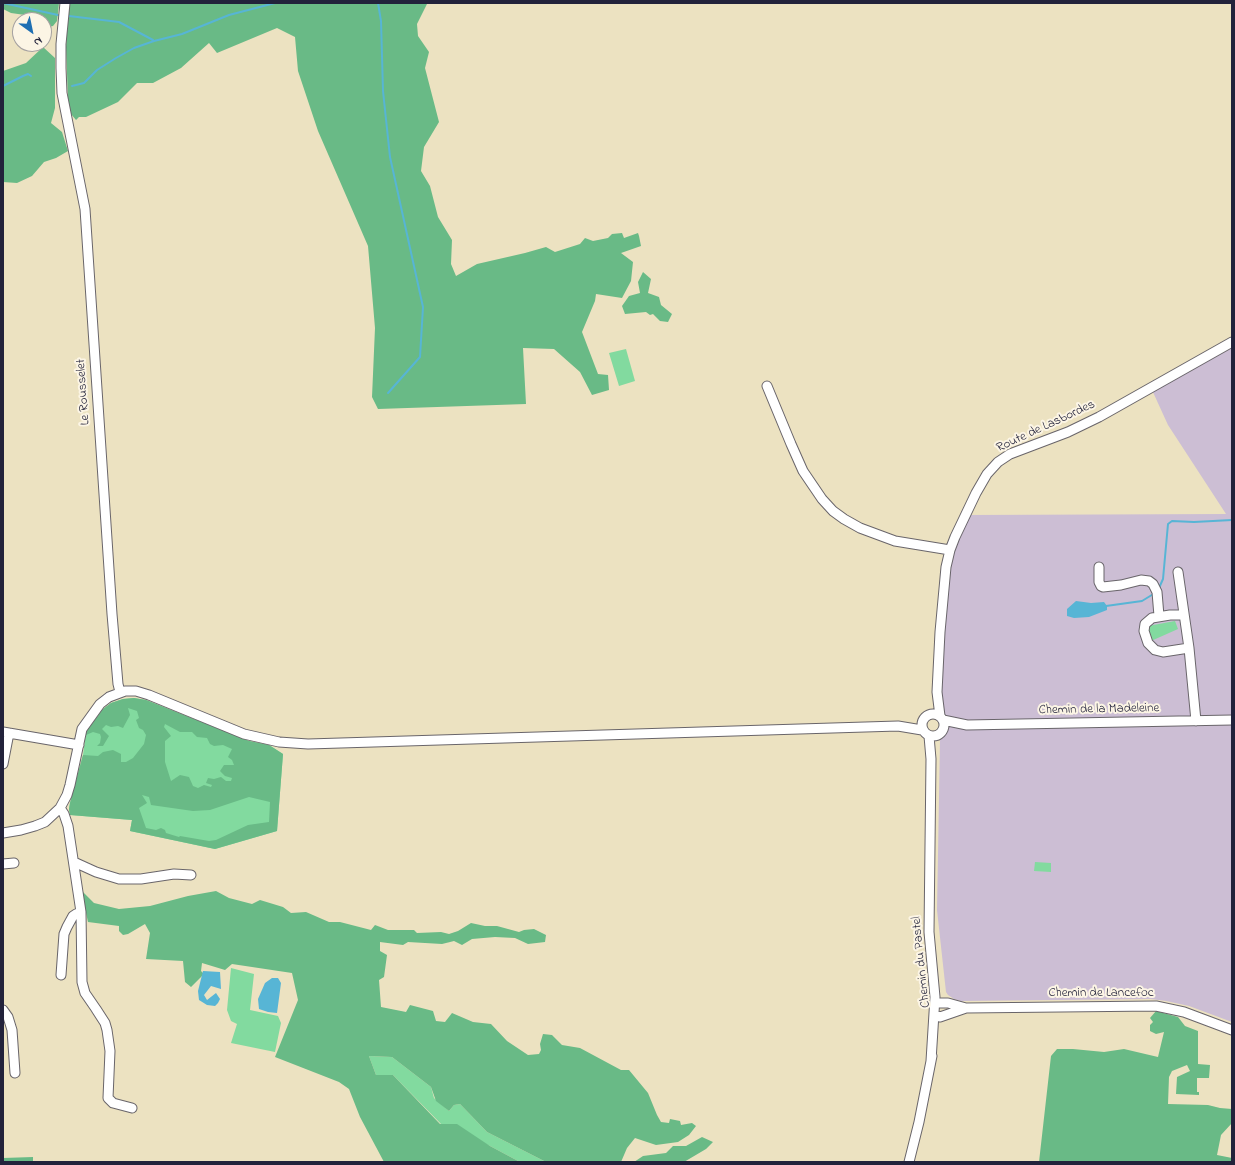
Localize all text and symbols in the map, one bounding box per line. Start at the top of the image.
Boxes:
north arrow [12,12,52,52]
text: N [31,32,45,50]
street label: Le Rousselet [74,358,94,426]
street label: Route de Lasbordes [994,397,1098,457]
street label: Chemin de la Madeleine [1039,701,1159,719]
street label: Chemin du Pastel [909,915,935,1009]
street label: Chemin de Lancefoc [1048,986,1154,1002]

